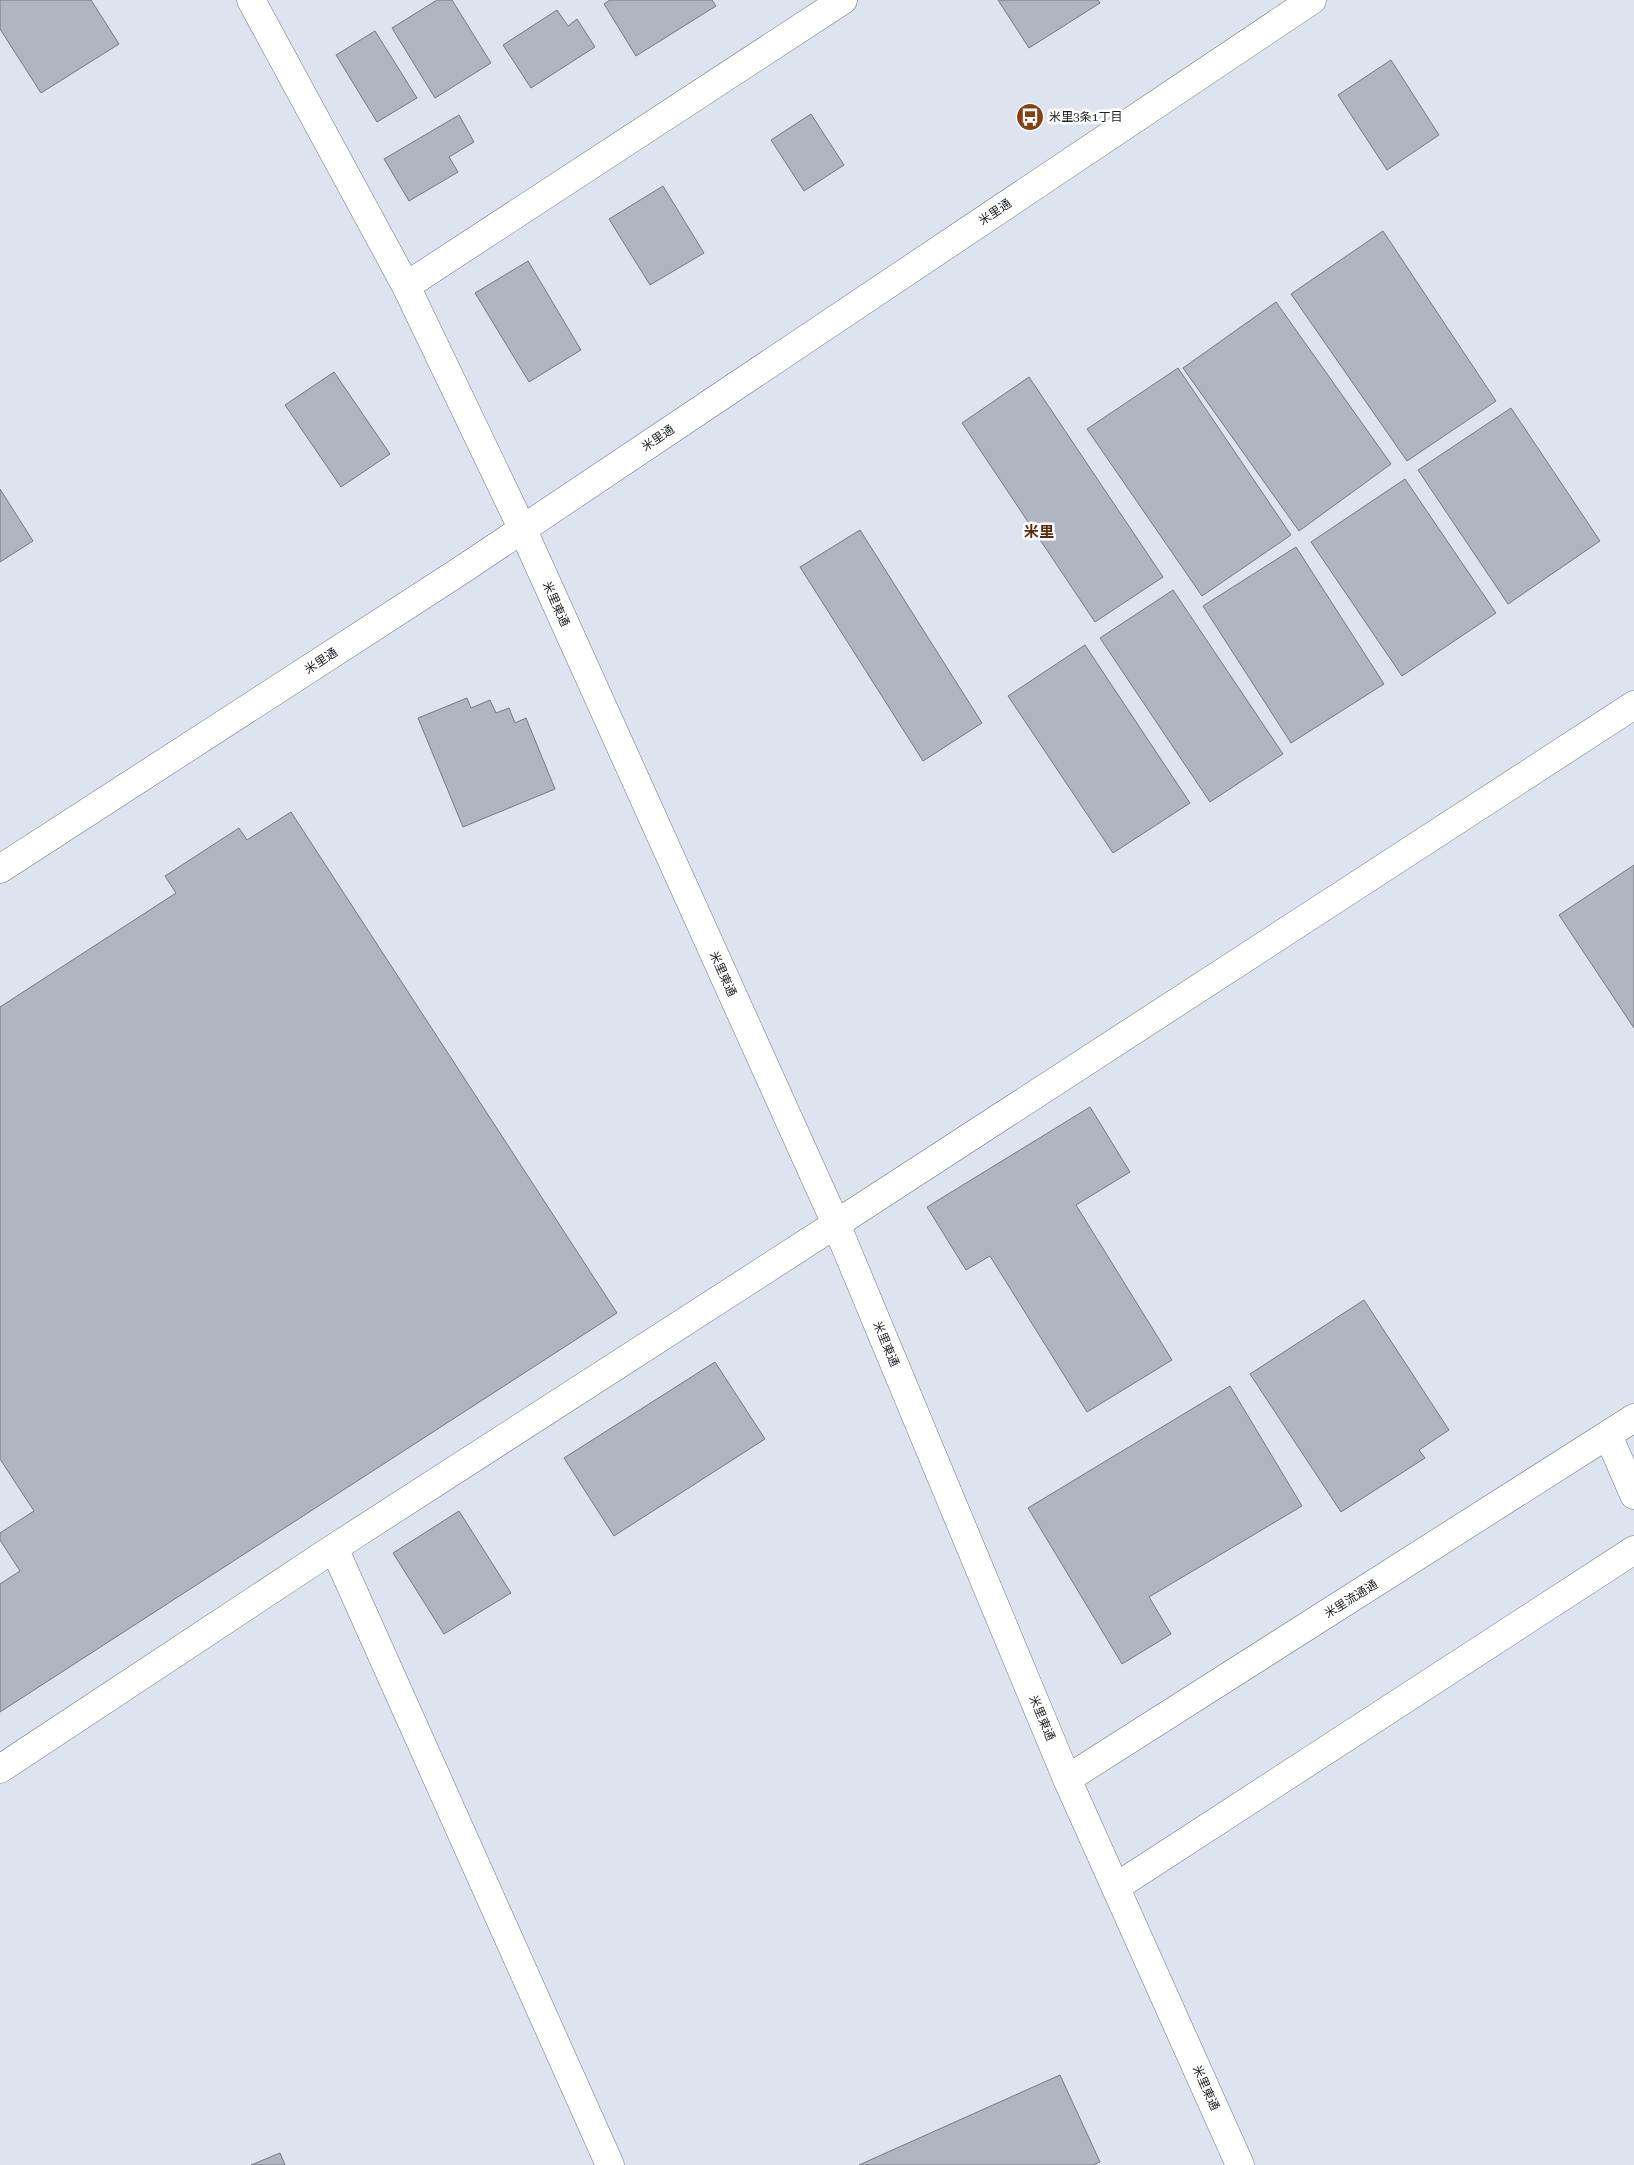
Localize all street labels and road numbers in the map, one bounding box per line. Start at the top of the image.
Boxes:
street label: 米里通 [976,196,1014,228]
street label: 米里通 [639,422,677,454]
street label: 米里東通 [540,579,572,629]
street label: 米里通 [302,645,340,677]
street label: 米里東通 [707,949,739,999]
street label: 米里東通 [870,1319,902,1369]
street label: 米里流通通 [1322,1577,1380,1621]
street label: 米里東通 [1026,1693,1058,1743]
street label: 米里東通 [1190,2063,1222,2113]

